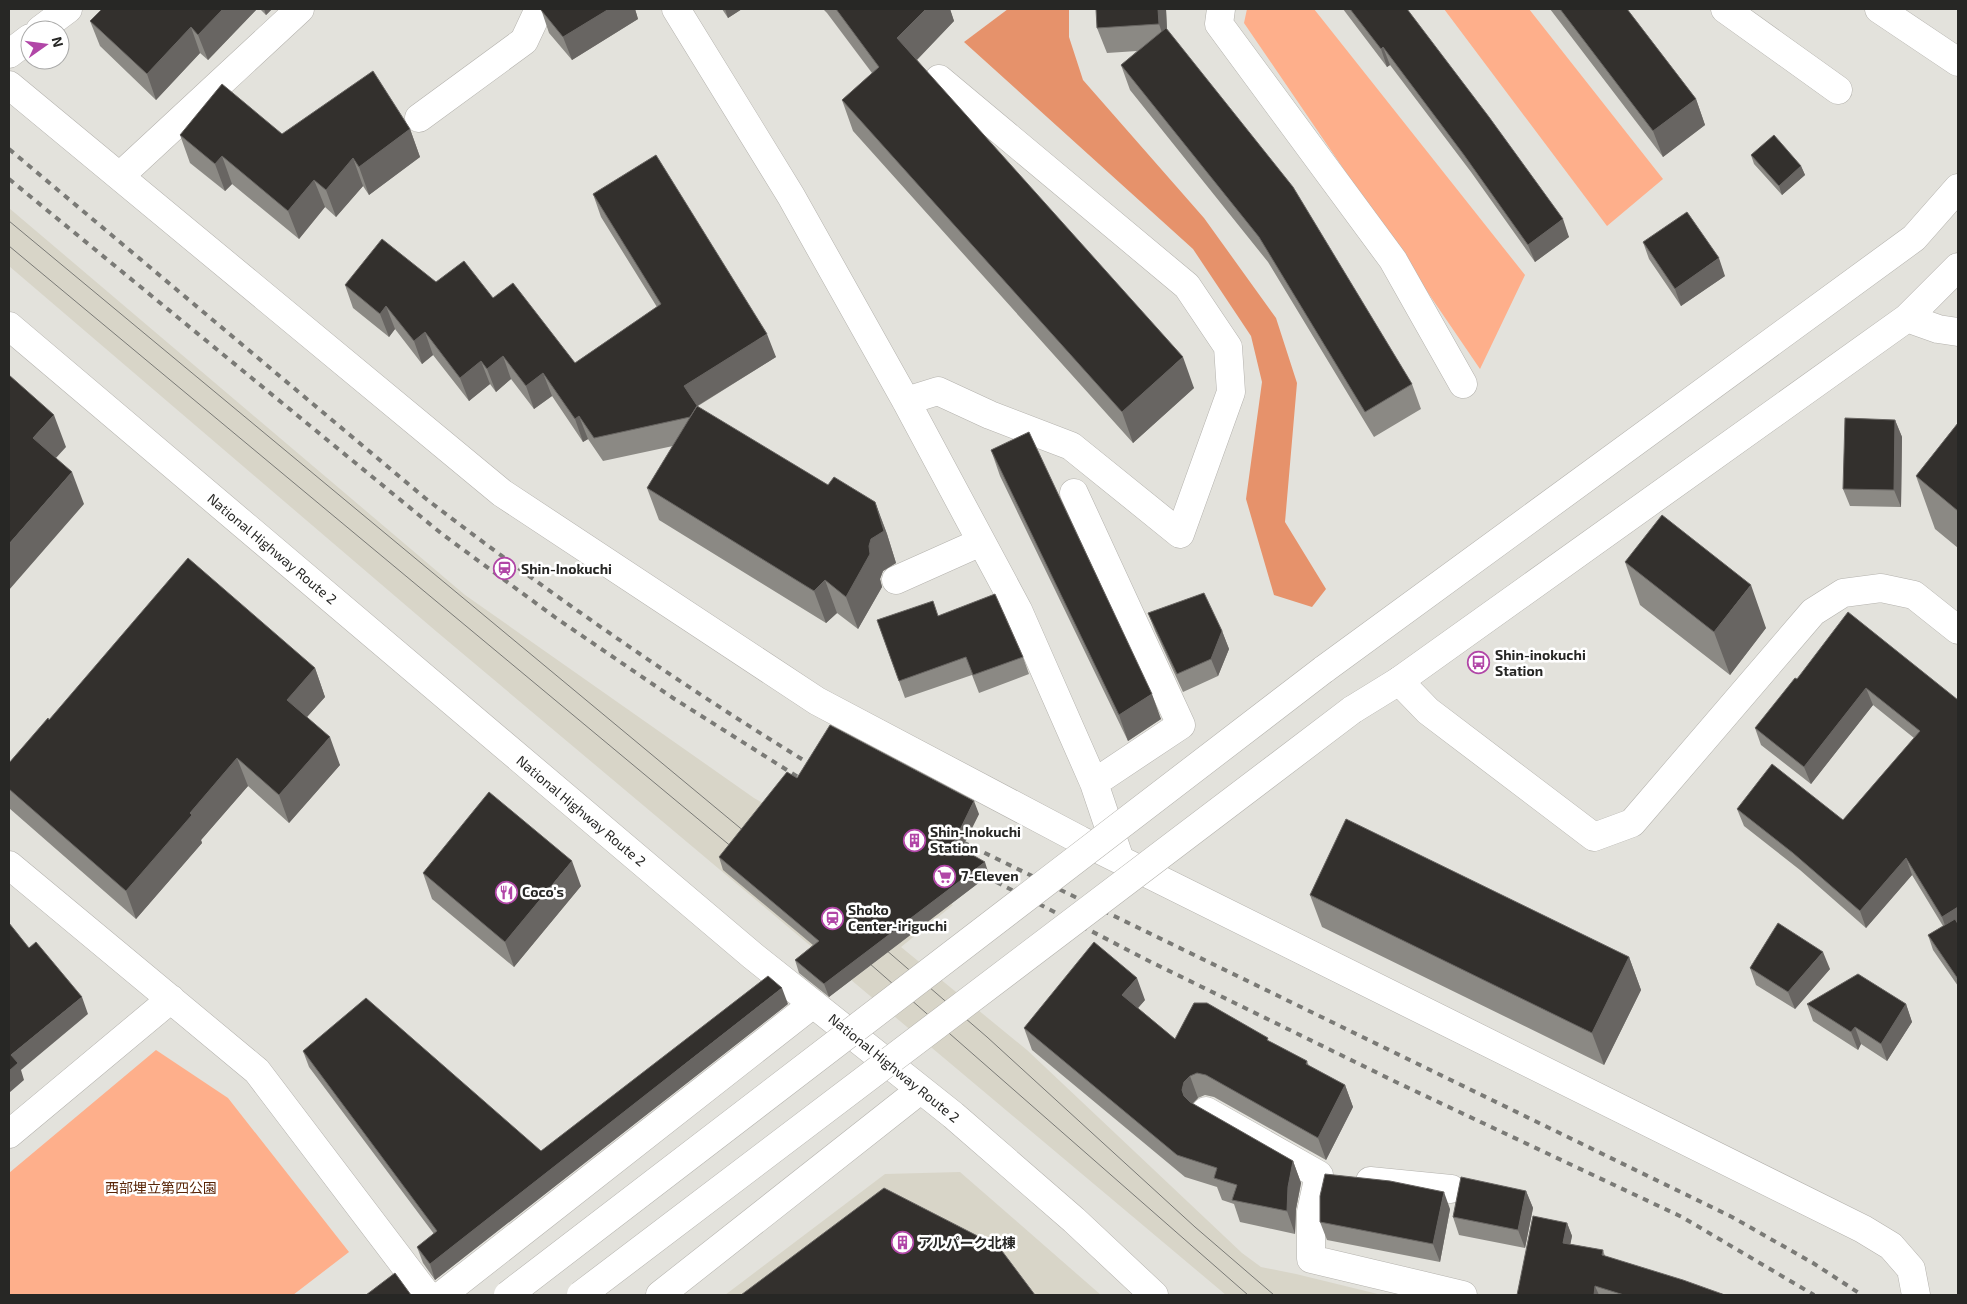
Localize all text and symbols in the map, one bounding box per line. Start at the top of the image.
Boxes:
north arrow [20,20,70,70]
text: N [49,35,68,49]
street label: National Highway Route 2 [204,490,341,608]
station icon: Shin-Inokuchi [493,557,517,581]
place label: Shin-Inokuchi [521,560,612,577]
place label: Shin-inokuchi Station [1495,646,1586,679]
bus stop icon: Shin-inokuchi Station [1467,651,1491,675]
street label: National Highway Route 2 [513,752,650,870]
place label: Shin-Inokuchi Station [930,823,1021,856]
building icon: Shin-Inokuchi Station [902,828,926,852]
supermarket icon: 7-Eleven [933,864,957,888]
place label: 7-Eleven [961,867,1019,884]
restaurant icon: Coco's [494,880,518,904]
place label: Coco's [522,883,564,900]
place label: Shoko Center-iriguchi [848,901,947,934]
station icon: Shoko Center-iriguchi [820,906,844,930]
street label: National Highway Route 2 [825,1010,963,1126]
park label: 西部埋立第四公園 [105,1179,217,1196]
building icon: アルパーク北棟 [890,1231,914,1255]
place label: アルパーク北棟 [918,1234,1016,1251]

